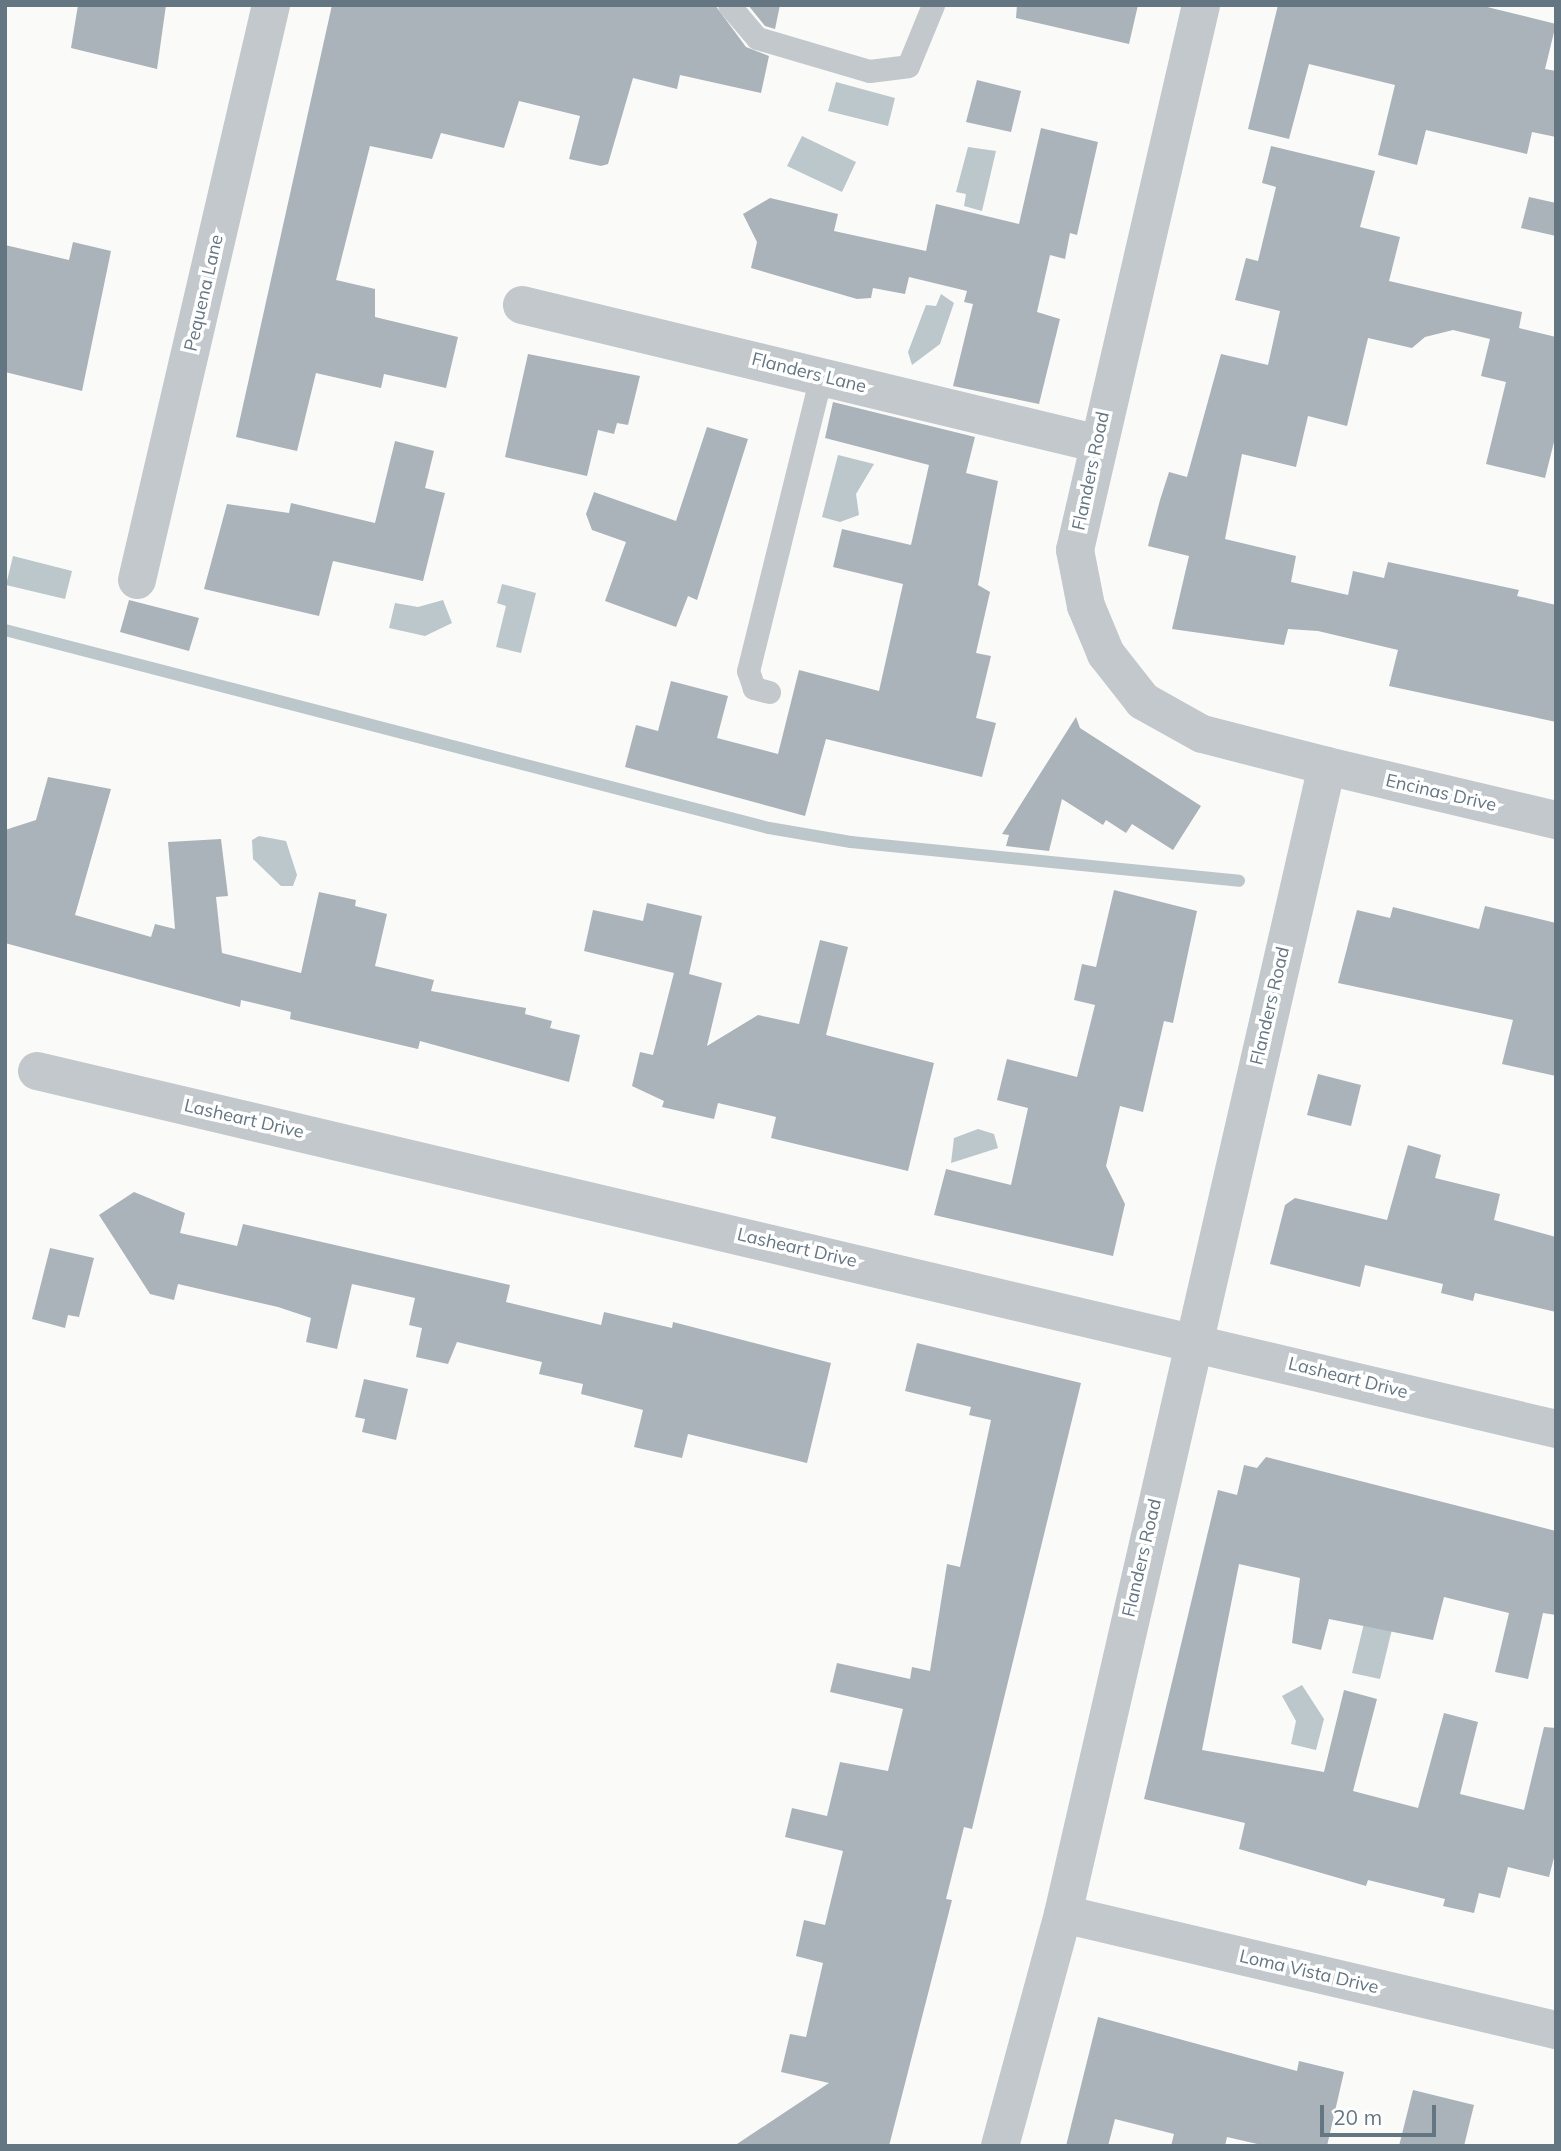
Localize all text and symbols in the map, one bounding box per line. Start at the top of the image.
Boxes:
street label: Pequena Lane [180,233,228,353]
street label: Flanders Lane [749,348,869,398]
street label: Flanders Road [1068,410,1114,532]
street label: Encinas Drive [1384,770,1498,816]
street label: Flanders Road [1246,945,1294,1067]
street label: Lasheart Drive [182,1095,306,1143]
street label: Lasheart Drive [735,1224,859,1272]
street label: Lasheart Drive [1286,1353,1410,1403]
street label: Flanders Road [1118,1497,1166,1619]
street label: Loma Vista Drive [1237,1945,1381,1999]
scale bar [1323,2092,1438,2136]
text: 20 m [1333,2104,1382,2130]

